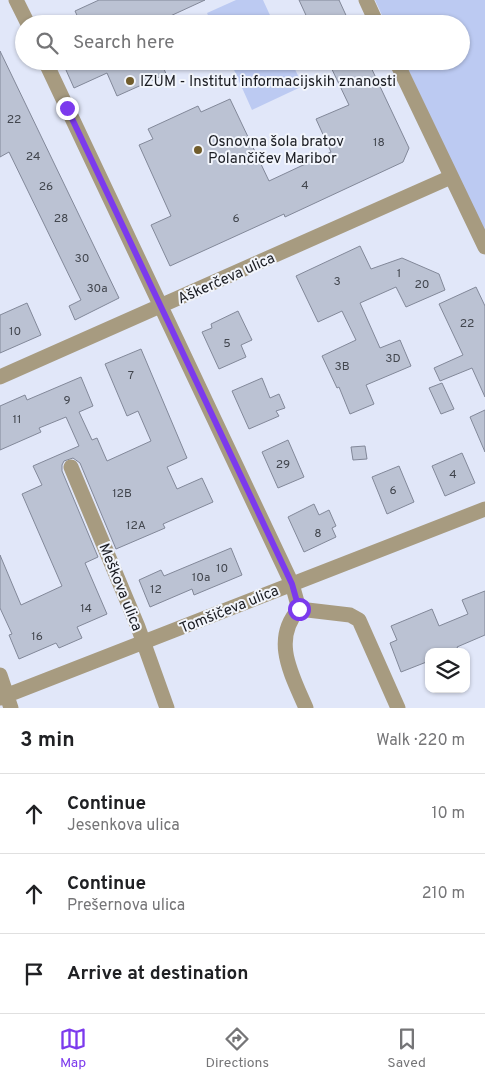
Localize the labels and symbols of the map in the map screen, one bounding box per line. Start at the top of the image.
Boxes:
place label: IZUM - Institut informacijskih znanosti [140,73,396,92]
marker: IZUM - Institut informacijskih znanosti [124,75,136,87]
route end [56,97,79,120]
house number: 22 [7,112,21,128]
place label: Osnovna šola bratov Polančičev Maribor [208,133,344,169]
house number: 18 [373,135,385,151]
marker: Osnovna šola bratov Polančičev Maribor [192,144,204,156]
house number: 24 [26,149,40,165]
house number: 4 [301,178,309,194]
house number: 26 [39,179,53,195]
house number: 28 [54,211,68,227]
house number: 6 [232,211,240,227]
street label: Aškerčeva ulica [175,249,278,309]
house number: 30 [75,251,89,267]
house number: 1 [397,266,401,282]
house number: 3 [333,274,341,290]
house number: 20 [414,277,430,293]
house number: 30a [86,281,108,297]
house number: 22 [460,316,474,332]
house number: 10 [9,324,21,340]
house number: 5 [223,336,231,352]
house number: 3D [385,351,401,367]
house number: 3B [334,359,350,375]
house number: 7 [128,368,134,384]
house number: 9 [63,393,71,409]
house number: 11 [13,412,21,428]
house number: 29 [276,457,290,473]
house number: 4 [449,467,457,483]
house number: 6 [389,483,397,499]
house number: 12B [112,486,132,502]
house number: 12A [126,518,146,534]
house number: 8 [314,526,322,542]
street label: Meškova ulica [93,541,146,634]
house number: 10 [216,561,228,577]
house number: 10a [192,570,210,586]
house number: 12 [150,582,162,598]
street label: Tomšičeva ulica [177,582,282,639]
route start [288,598,311,621]
house number: 14 [80,601,92,617]
house number: 16 [31,629,43,645]

